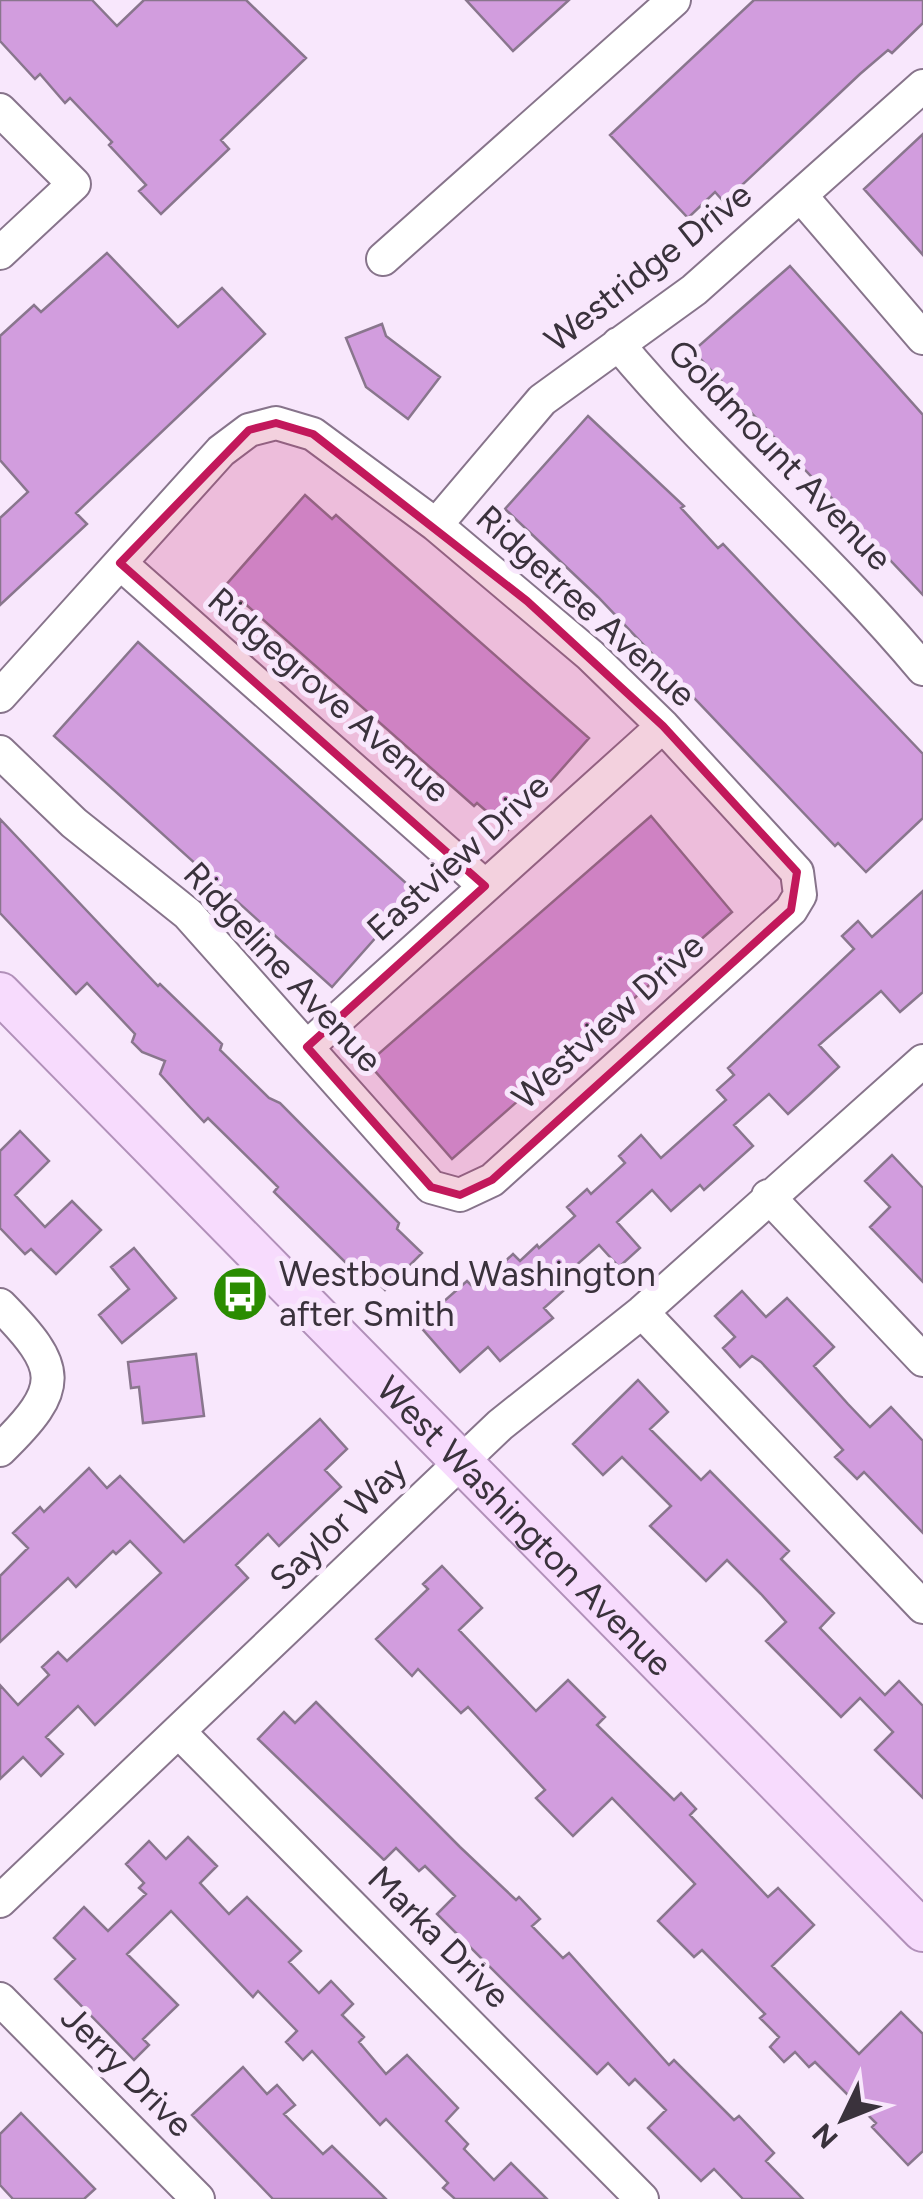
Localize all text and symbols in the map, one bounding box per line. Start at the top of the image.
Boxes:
street label: Westridge Drive [536,173,760,361]
street label: Goldmount Avenue [659,331,901,579]
street label: Ridgetree Avenue [468,497,704,715]
street label: Ridgegrove Avenue [200,579,458,811]
street label: Eastview Drive [358,764,558,950]
street label: Ridgeline Avenue [175,853,391,1081]
street label: Westview Drive [504,924,712,1118]
place label: Westbound Washington after Smith [279,1253,656,1335]
bus stop icon: Westbound Washington after Smith [210,1264,270,1324]
street label: West Washington Avenue [368,1368,681,1685]
street label: Saylor Way [261,1448,416,1600]
street label: Marka Drive [359,1857,519,2017]
street label: Jerry Drive [52,1996,202,2146]
north arrow [793,2069,893,2169]
text: N [805,2117,845,2156]

